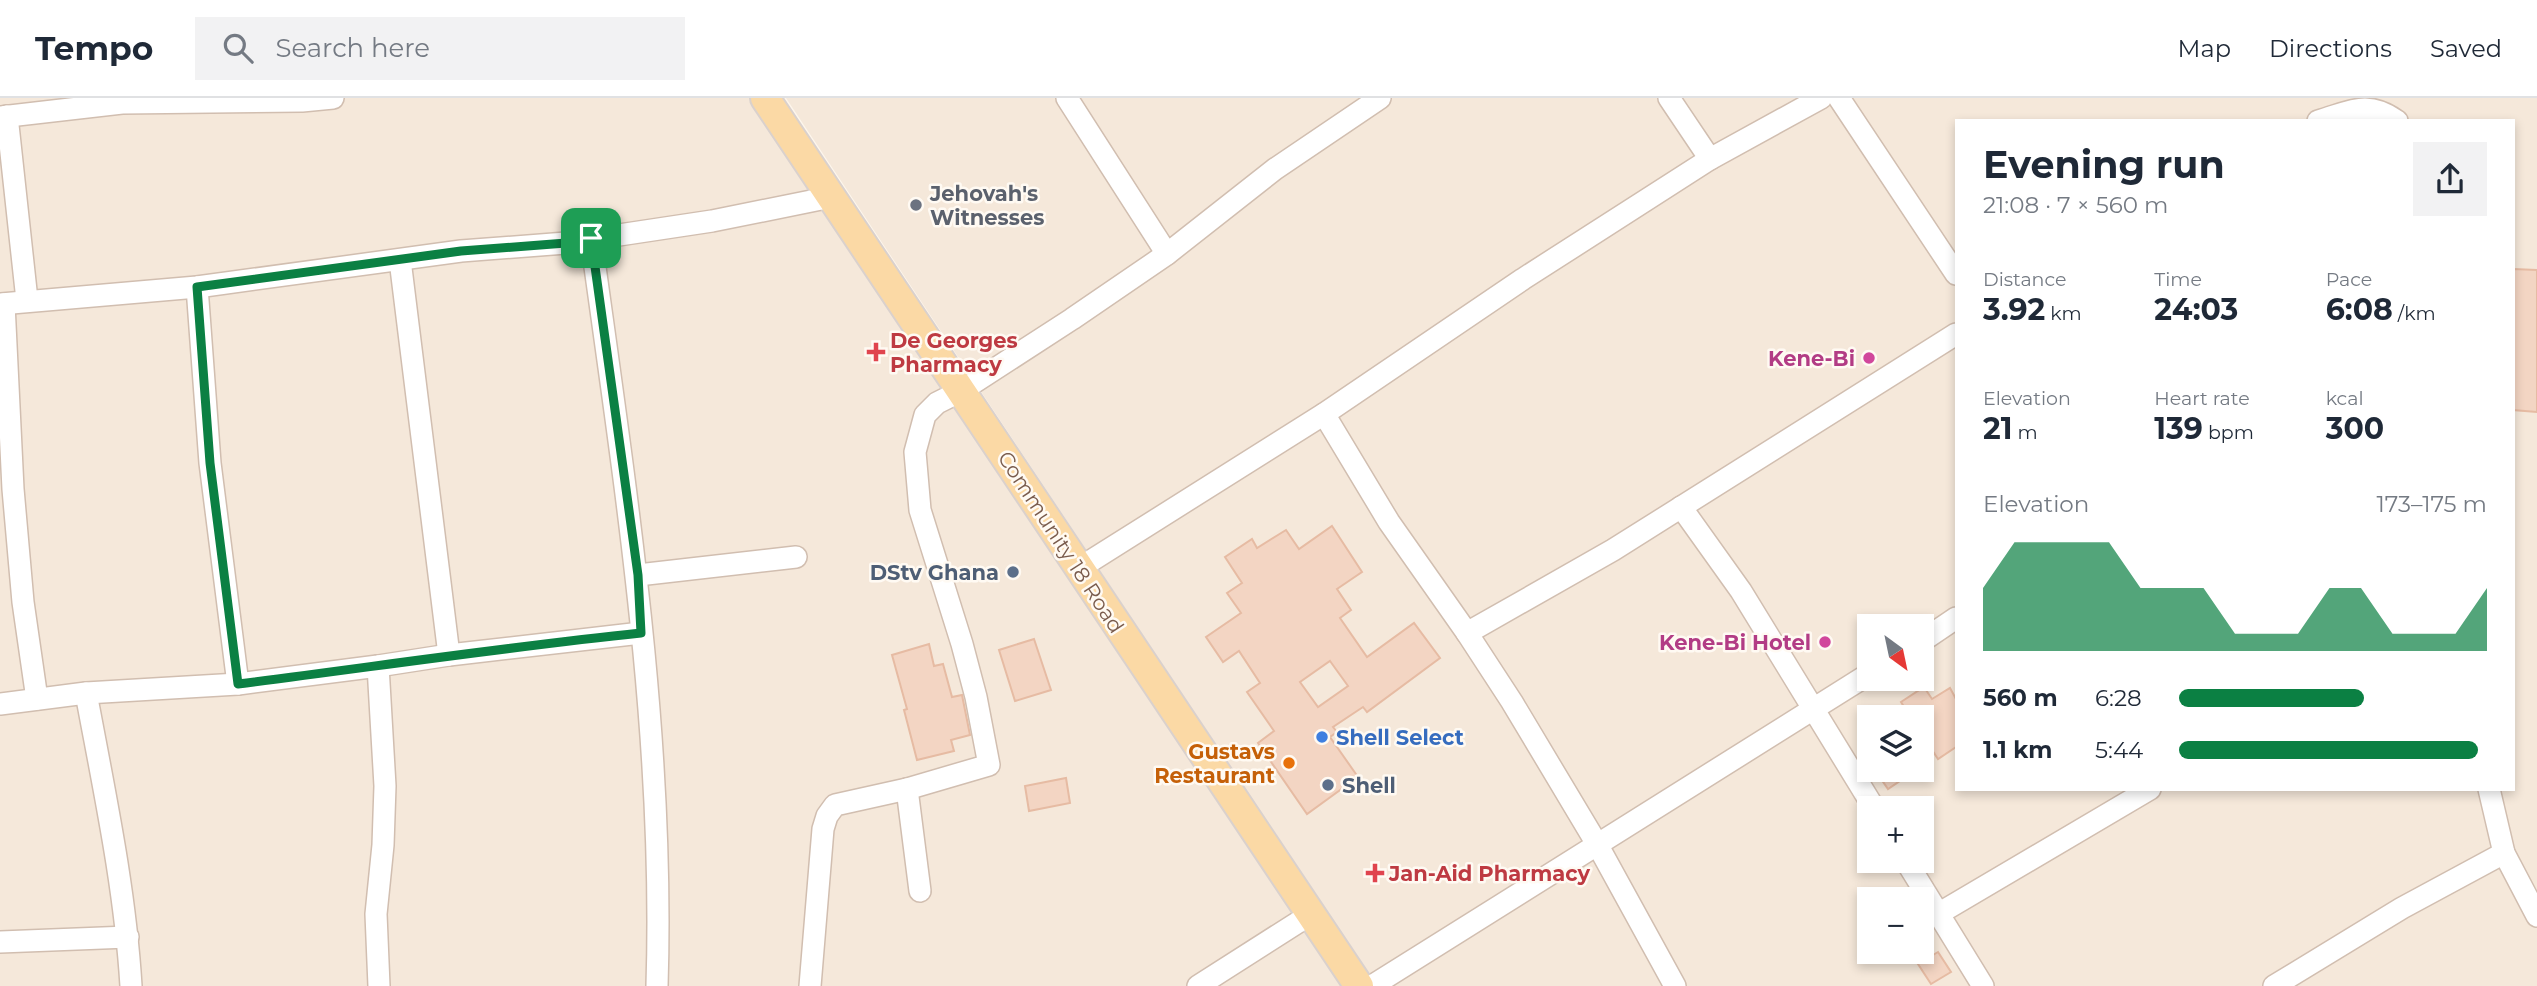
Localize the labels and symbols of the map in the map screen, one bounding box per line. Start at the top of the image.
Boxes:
place label: Jehovah's Witnesses [929,181,1044,230]
marker: Jehovah's Witnesses [908,197,924,213]
pin [561,208,621,268]
place label: De Georges Pharmacy [890,328,1018,377]
marker: De Georges Pharmacy [868,344,884,360]
place label: Kene-Bi [1768,346,1855,371]
marker: Kene-Bi [1861,350,1877,366]
street label: Community 18 Road [993,446,1129,638]
place label: DStv Ghana [870,560,999,585]
marker: DStv Ghana [1005,564,1021,580]
north arrow [1857,614,1934,691]
place label: Kene-Bi Hotel [1659,630,1811,655]
marker: Kene-Bi Hotel [1817,634,1833,650]
place label: Shell Select [1336,725,1464,750]
marker: Shell Select [1314,729,1330,745]
place label: Gustavs Restaurant [1154,739,1275,788]
marker: Gustavs Restaurant [1281,755,1297,771]
place label: Shell [1342,773,1396,798]
marker: Shell [1320,777,1336,793]
place label: Jan-Aid Pharmacy [1388,861,1591,886]
marker: Jan-Aid Pharmacy [1367,865,1383,881]

